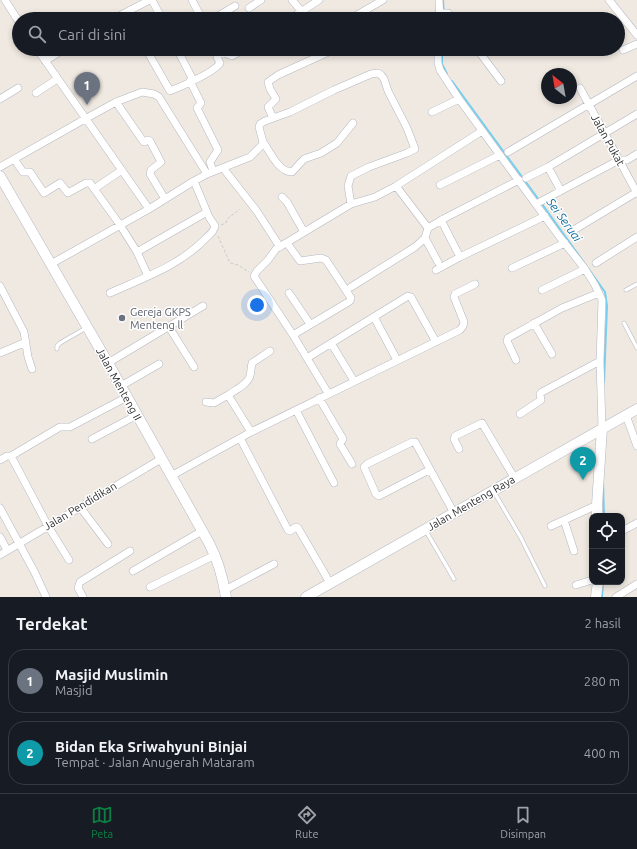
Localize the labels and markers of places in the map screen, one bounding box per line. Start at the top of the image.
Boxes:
pin: 1 [74,72,100,105]
place label: Gereja GKPS Menteng ll [130,306,191,331]
marker: Gereja GKPS Menteng ll [117,313,127,323]
pin: 2 [570,447,596,480]

